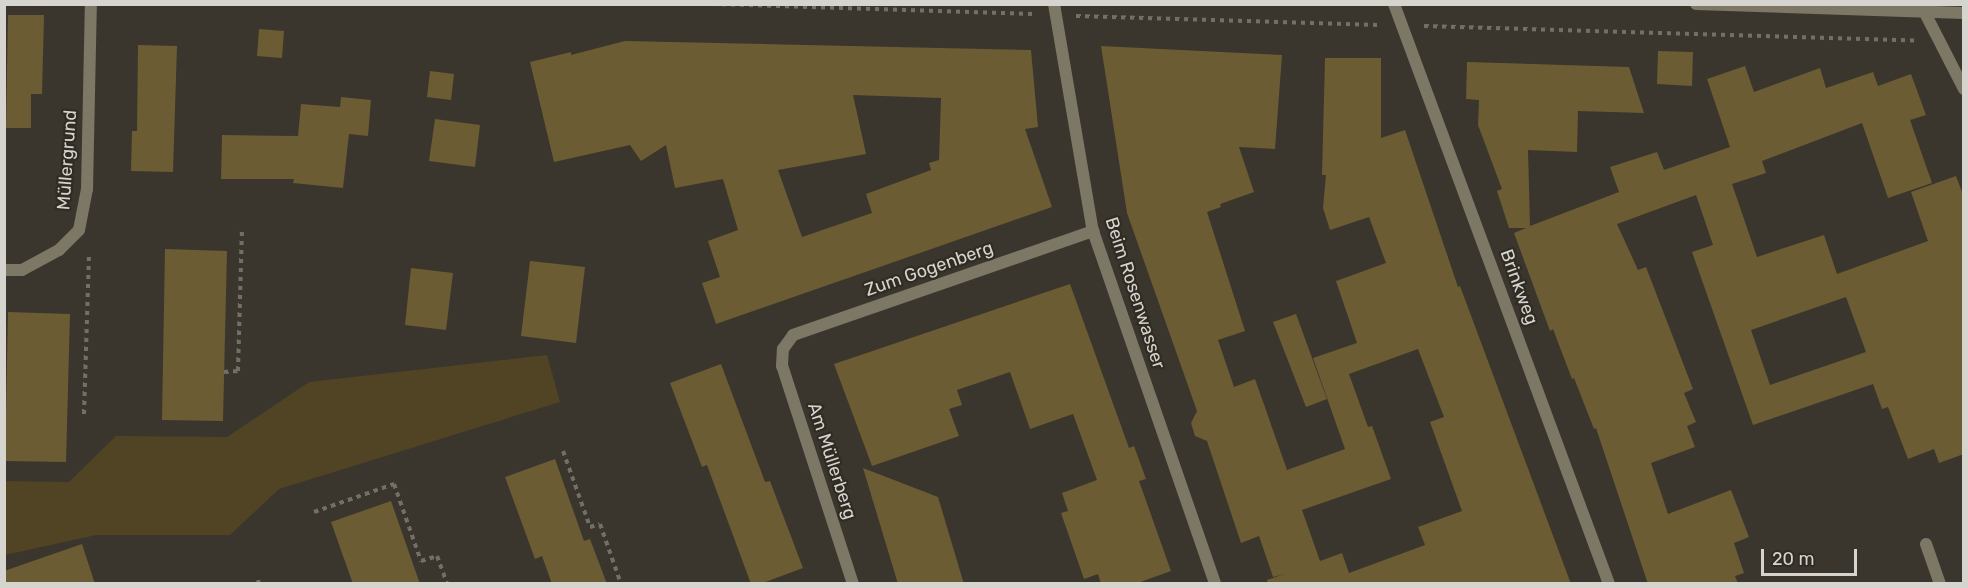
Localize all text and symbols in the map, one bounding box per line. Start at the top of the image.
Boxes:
street label: Müllergrund [53,109,81,211]
street label: Beim Rosenwasser [1100,214,1170,372]
street label: Zum Gogenberg [862,237,996,301]
street label: Brinkweg [1495,246,1543,328]
street label: Am Müllerberg [803,400,861,522]
scale bar [1764,537,1860,575]
text: 20 m [1772,548,1814,570]

